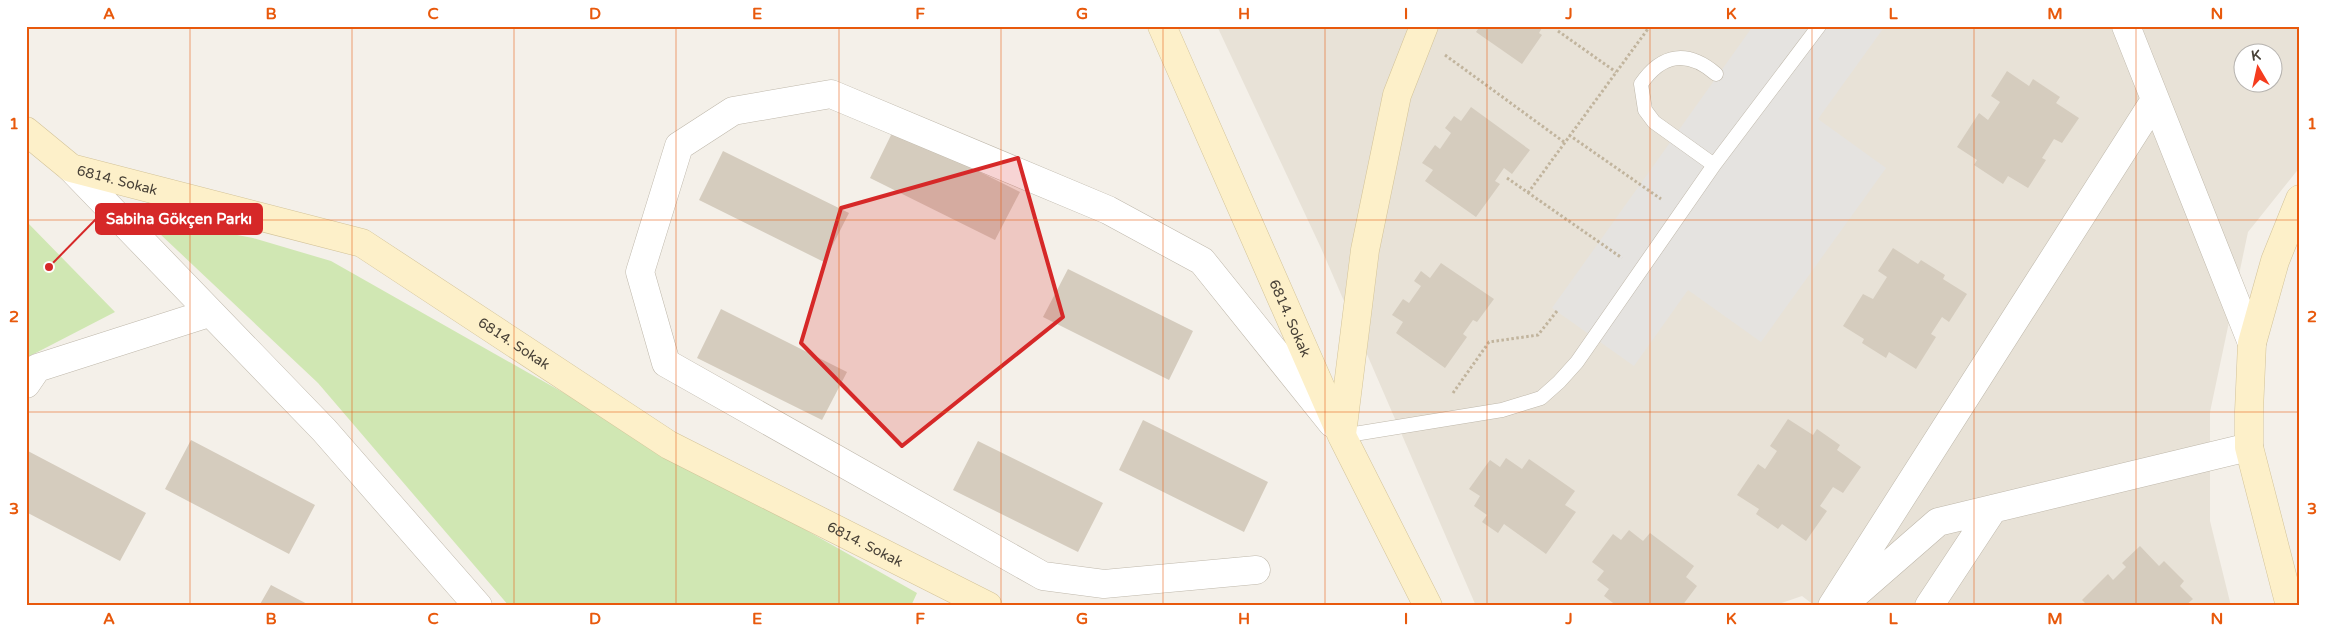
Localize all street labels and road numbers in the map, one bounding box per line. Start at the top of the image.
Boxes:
street label: 6814. Sokak [75,162,160,199]
street label: 6814. Sokak [1265,277,1314,360]
street label: 6814. Sokak [475,314,553,374]
street label: 6814. Sokak [824,518,906,571]

